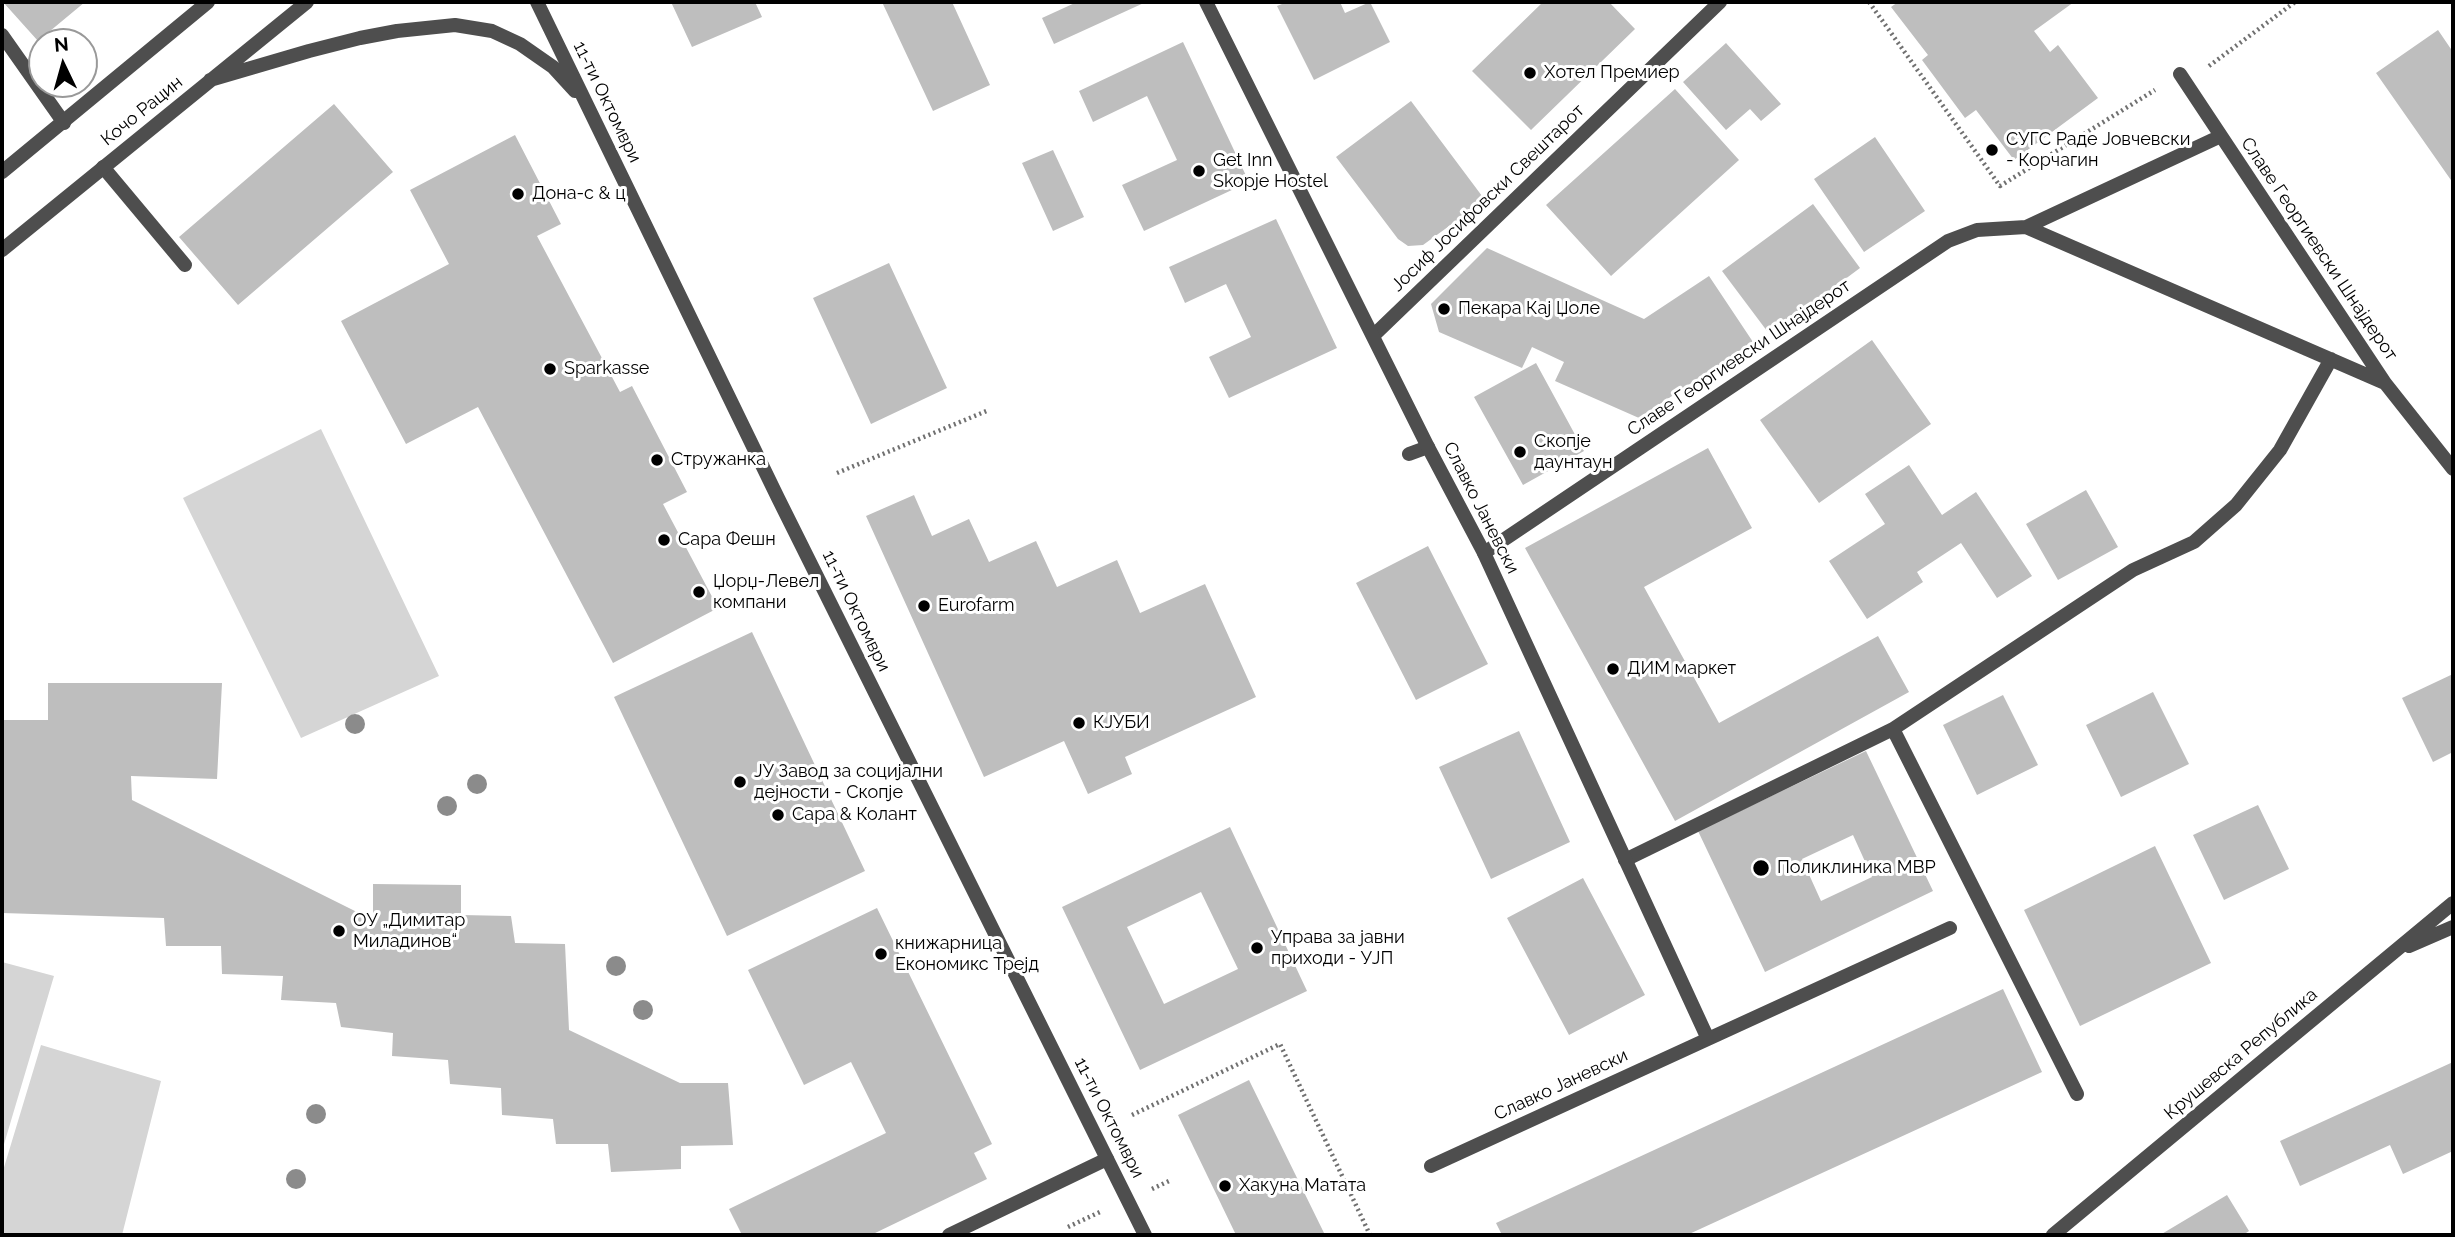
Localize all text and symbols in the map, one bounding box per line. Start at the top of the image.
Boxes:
north arrow [28,28,98,98]
text: N [53,32,70,56]
street label: 11-ти Октомври [568,38,646,166]
place label: Хотел Премиер [1544,62,1680,84]
marker: Хотел Премиер [1522,65,1538,81]
street label: Кочо Рацин [97,72,187,150]
street label: Јосиф Јосифовски Свештарот [1387,100,1589,296]
place label: СУГС Раде Јовчевски - Корчагин [2006,129,2190,172]
street label: Славе Георгиевски Шнајдерот [2236,133,2402,365]
marker: СУГС Раде Јовчевски - Корчагин [1984,142,2000,158]
place label: Get Inn Skopje Hostel [1213,150,1328,192]
marker: Get Inn Skopje Hostel [1191,163,1207,179]
place label: Дона-с & ц [532,183,626,205]
marker: Дона-с & ц [510,186,526,202]
street label: Славе Георгиевски Шнајдерот [1623,275,1855,441]
place label: Пекара Кај Џоле [1458,298,1600,320]
marker: Пекара Кај Џоле [1436,301,1452,317]
place label: Sparkasse [564,358,649,380]
marker: Sparkasse [542,361,558,377]
place label: Скопје даунтаун [1534,431,1613,474]
street label: Славко Јаневски [1438,438,1524,578]
marker: Скопје даунтаун [1512,444,1528,460]
place label: Стружанка [671,449,766,471]
marker: Стружанка [649,452,665,468]
place label: Сара Фешн [678,529,776,551]
marker: Сара Фешн [656,532,672,548]
street label: 11-ти Октомври [817,547,895,675]
place label: Џорџ-Левел компани [713,571,819,614]
marker: Џорџ-Левел компани [691,584,707,600]
place label: Eurofarm [938,595,1015,617]
marker: Eurofarm [916,598,932,614]
place label: ДИМ маркет [1627,658,1736,680]
marker: ДИМ маркет [1605,661,1621,677]
place label: КЈУБИ [1093,712,1150,734]
marker: КЈУБИ [1071,715,1087,731]
place label: ЈУ Завод за социјални дејности - Скопје [754,761,943,804]
marker: ЈУ Завод за социјални дејности - Скопје [732,774,748,790]
place label: Сара & Колант [792,804,917,826]
marker: Сара & Колант [770,807,786,823]
place label: Поликлиника МВР [1777,857,1936,879]
marker: Поликлиника МВР [1751,858,1771,878]
place label: ОУ „Димитар Миладинов“ [353,910,465,953]
marker: ОУ „Димитар Миладинов“ [331,923,347,939]
place label: Управа за јавни приходи - УЈП [1271,927,1405,970]
place label: книжарница Економикс Трејд [895,933,1039,976]
marker: Управа за јавни приходи - УЈП [1249,940,1265,956]
marker: книжарница Економикс Трејд [873,946,889,962]
street label: Крушевска Република [2160,984,2322,1124]
street label: Славко Јаневски [1491,1045,1631,1125]
street label: 11-ти Октомври [1069,1054,1149,1182]
place label: Хакуна Матата [1239,1175,1366,1197]
marker: Хакуна Матата [1217,1178,1233,1194]

